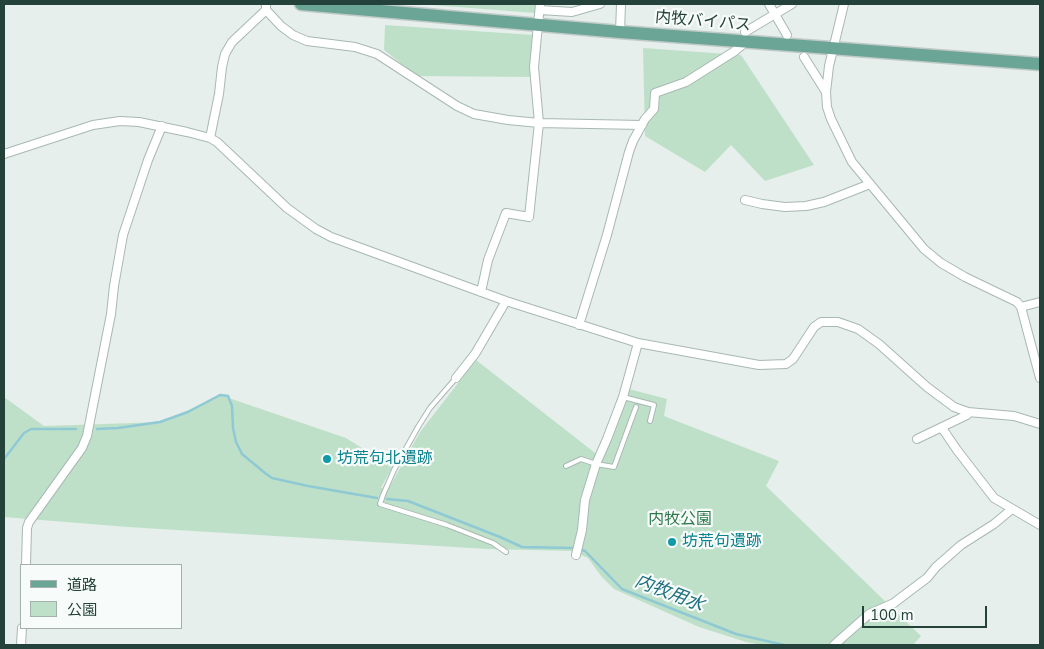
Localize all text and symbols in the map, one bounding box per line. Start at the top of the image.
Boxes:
street label: 内牧バイパス [654,8,752,36]
place label: 坊荒句北遺跡 [337,449,433,469]
marker: 坊荒句北遺跡 [321,453,333,465]
park label: 内牧公園 [648,510,712,530]
place label: 坊荒句遺跡 [682,532,762,552]
marker: 坊荒句遺跡 [666,536,678,548]
legend [20,564,182,629]
water label: 内牧用水 [632,571,706,617]
text: 道路 [67,575,97,595]
scale bar [864,596,989,628]
text: 公園 [67,600,97,620]
text: 100 m [870,605,914,625]

